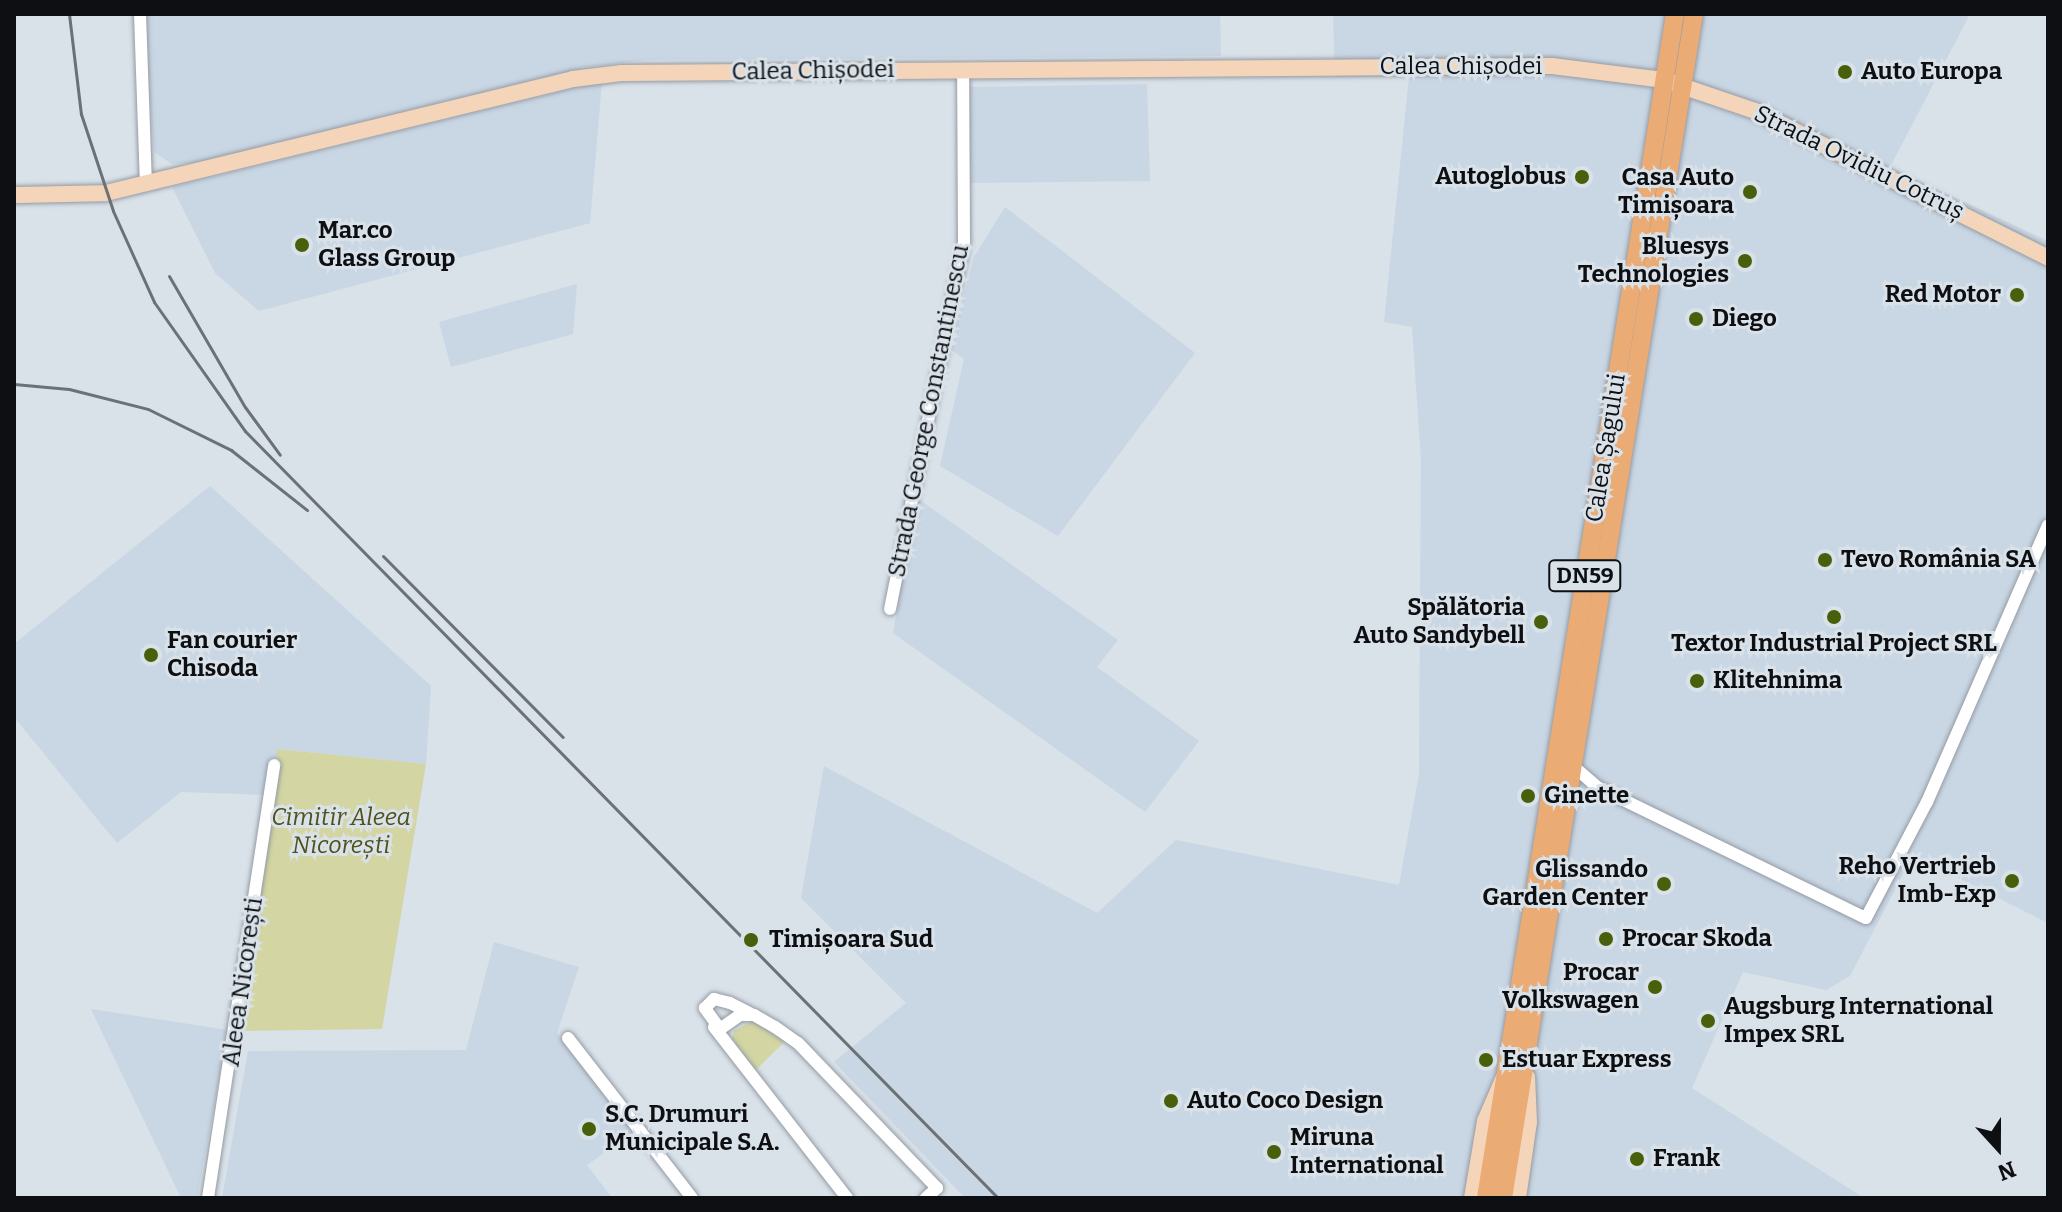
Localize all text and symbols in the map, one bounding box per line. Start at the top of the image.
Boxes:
street label: Calea Chișodei [1379,53,1543,81]
street label: Calea Chișodei [731,55,895,87]
place label: Auto Europa [1861,58,2002,86]
marker: Auto Europa [1836,63,1854,81]
street label: Strada Ovidiu Cotruș [1749,100,1969,226]
place label: Autoglobus [1435,163,1566,191]
place label: Casa Auto Timișoara [1618,164,1734,220]
marker: Autoglobus [1573,168,1591,186]
marker: Casa Auto Timișoara [1741,183,1759,201]
place label: Mar.co Glass Group [318,217,455,273]
place label: Bluesys Technologies [1578,233,1729,289]
marker: Mar.co Glass Group [293,236,311,254]
street label: Strada George Constantinescu [883,242,975,580]
marker: Bluesys Technologies [1736,252,1754,270]
place label: Red Motor [1885,281,2001,309]
marker: Red Motor [2008,286,2026,304]
place label: Diego [1712,305,1777,333]
marker: Diego [1687,310,1705,328]
street label: Calea Șagului [1580,372,1632,524]
place label: Tevo România SA [1841,546,2036,574]
marker: Tevo România SA [1816,551,1834,569]
road number: DN59 [1547,558,1623,594]
place label: Spălătoria Auto Sandybell [1353,594,1525,650]
marker: Textor Industrial Project SRL [1825,608,1843,626]
marker: Spălătoria Auto Sandybell [1532,613,1550,631]
place label: Fan courier Chisoda [167,627,297,683]
place label: Textor Industrial Project SRL [1671,630,1997,658]
marker: Fan courier Chisoda [142,646,160,664]
place label: Klitehnima [1713,667,1842,695]
marker: Klitehnima [1688,672,1706,690]
place label: Ginette [1544,782,1629,810]
marker: Ginette [1519,787,1537,805]
park label: Cimitir Aleea Nicorești [271,804,411,860]
place label: Reho Vertrieb Imb-Exp [1838,853,1996,909]
place label: Glissando Garden Center [1482,856,1648,912]
marker: Reho Vertrieb Imb-Exp [2003,872,2021,890]
marker: Glissando Garden Center [1655,875,1673,893]
street label: Aleea Nicorești [217,896,269,1068]
place label: Procar Skoda [1622,925,1772,953]
place label: Timișoara Sud [769,926,933,954]
marker: Timișoara Sud [740,929,762,951]
marker: Procar Skoda [1597,930,1615,948]
place label: Procar Volkswagen [1502,959,1639,1015]
marker: Procar Volkswagen [1646,978,1664,996]
place label: Augsburg International Impex SRL [1724,993,1993,1049]
marker: Augsburg International Impex SRL [1699,1012,1717,1030]
place label: Estuar Express [1502,1046,1671,1074]
marker: Estuar Express [1477,1051,1495,1069]
place label: Auto Coco Design [1187,1087,1383,1115]
marker: Auto Coco Design [1162,1092,1180,1110]
place label: S.C. Drumuri Municipale S.A. [605,1101,780,1157]
north arrow [1958,1108,2038,1188]
marker: S.C. Drumuri Municipale S.A. [580,1120,598,1138]
place label: Miruna International [1290,1124,1444,1180]
marker: Miruna International [1265,1143,1283,1161]
place label: Frank [1653,1145,1720,1173]
marker: Frank [1628,1150,1646,1168]
text: N [1994,1155,2020,1187]

